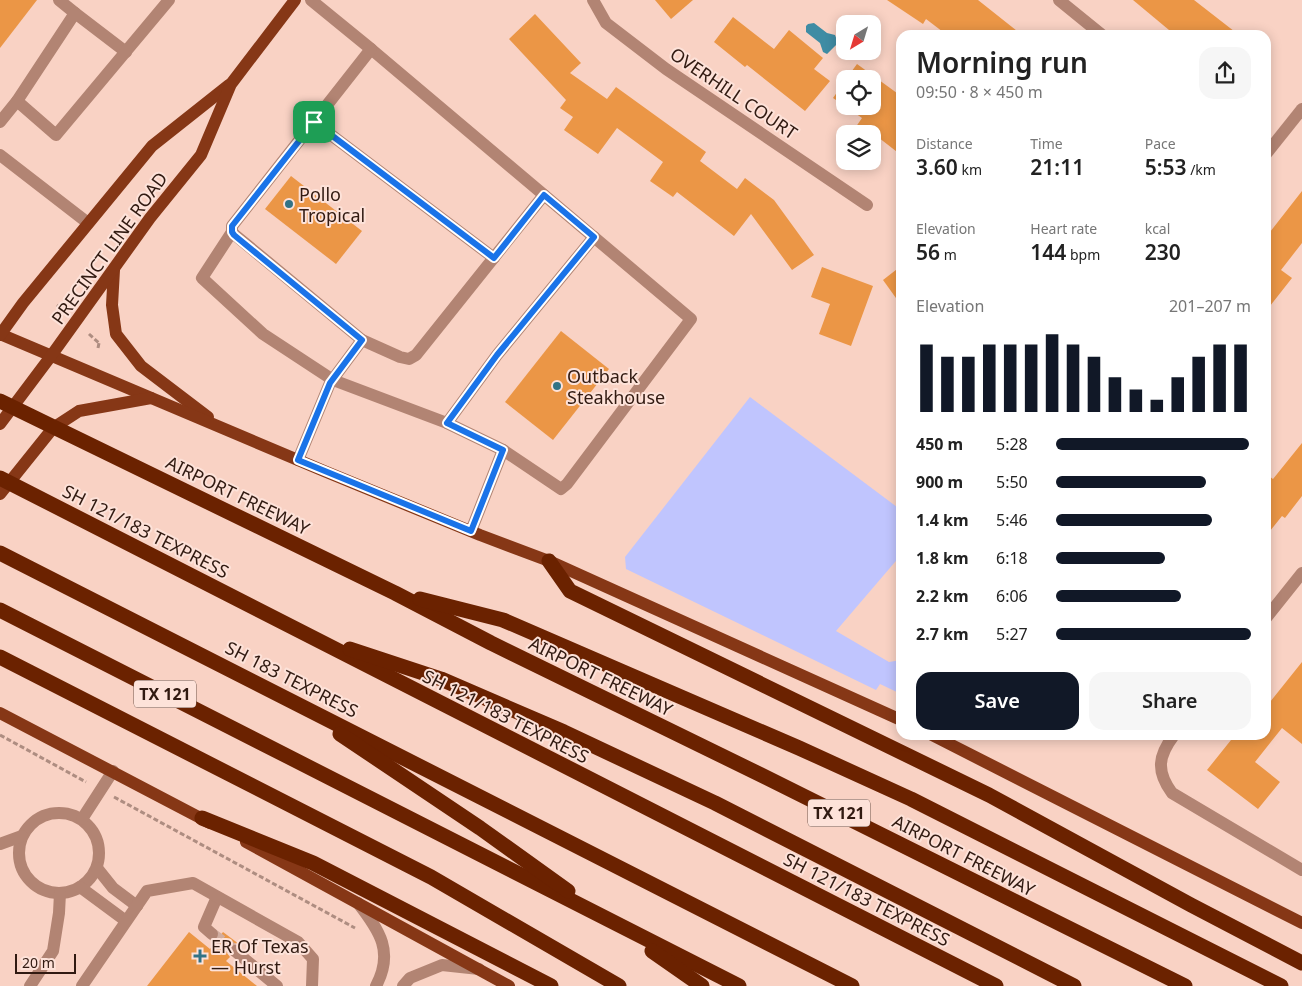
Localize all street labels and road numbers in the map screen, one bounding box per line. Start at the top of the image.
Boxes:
street label: OVERHILL COURT [666,42,802,144]
street label: PRECINCT LINE ROAD [46,167,172,329]
street label: AIRPORT FREEWAY [162,450,314,541]
street label: SH 121/183 TEXPRESS [59,479,233,583]
street label: AIRPORT FREEWAY [525,631,677,722]
street label: SH 183 TEXPRESS [222,635,363,723]
street label: SH 121/183 TEXPRESS [419,664,593,768]
road number: TX 121 [134,681,196,708]
road number: TX 121 [808,800,870,826]
street label: AIRPORT FREEWAY [889,809,1040,902]
street label: SH 121/183 TEXPRESS [780,847,954,951]

